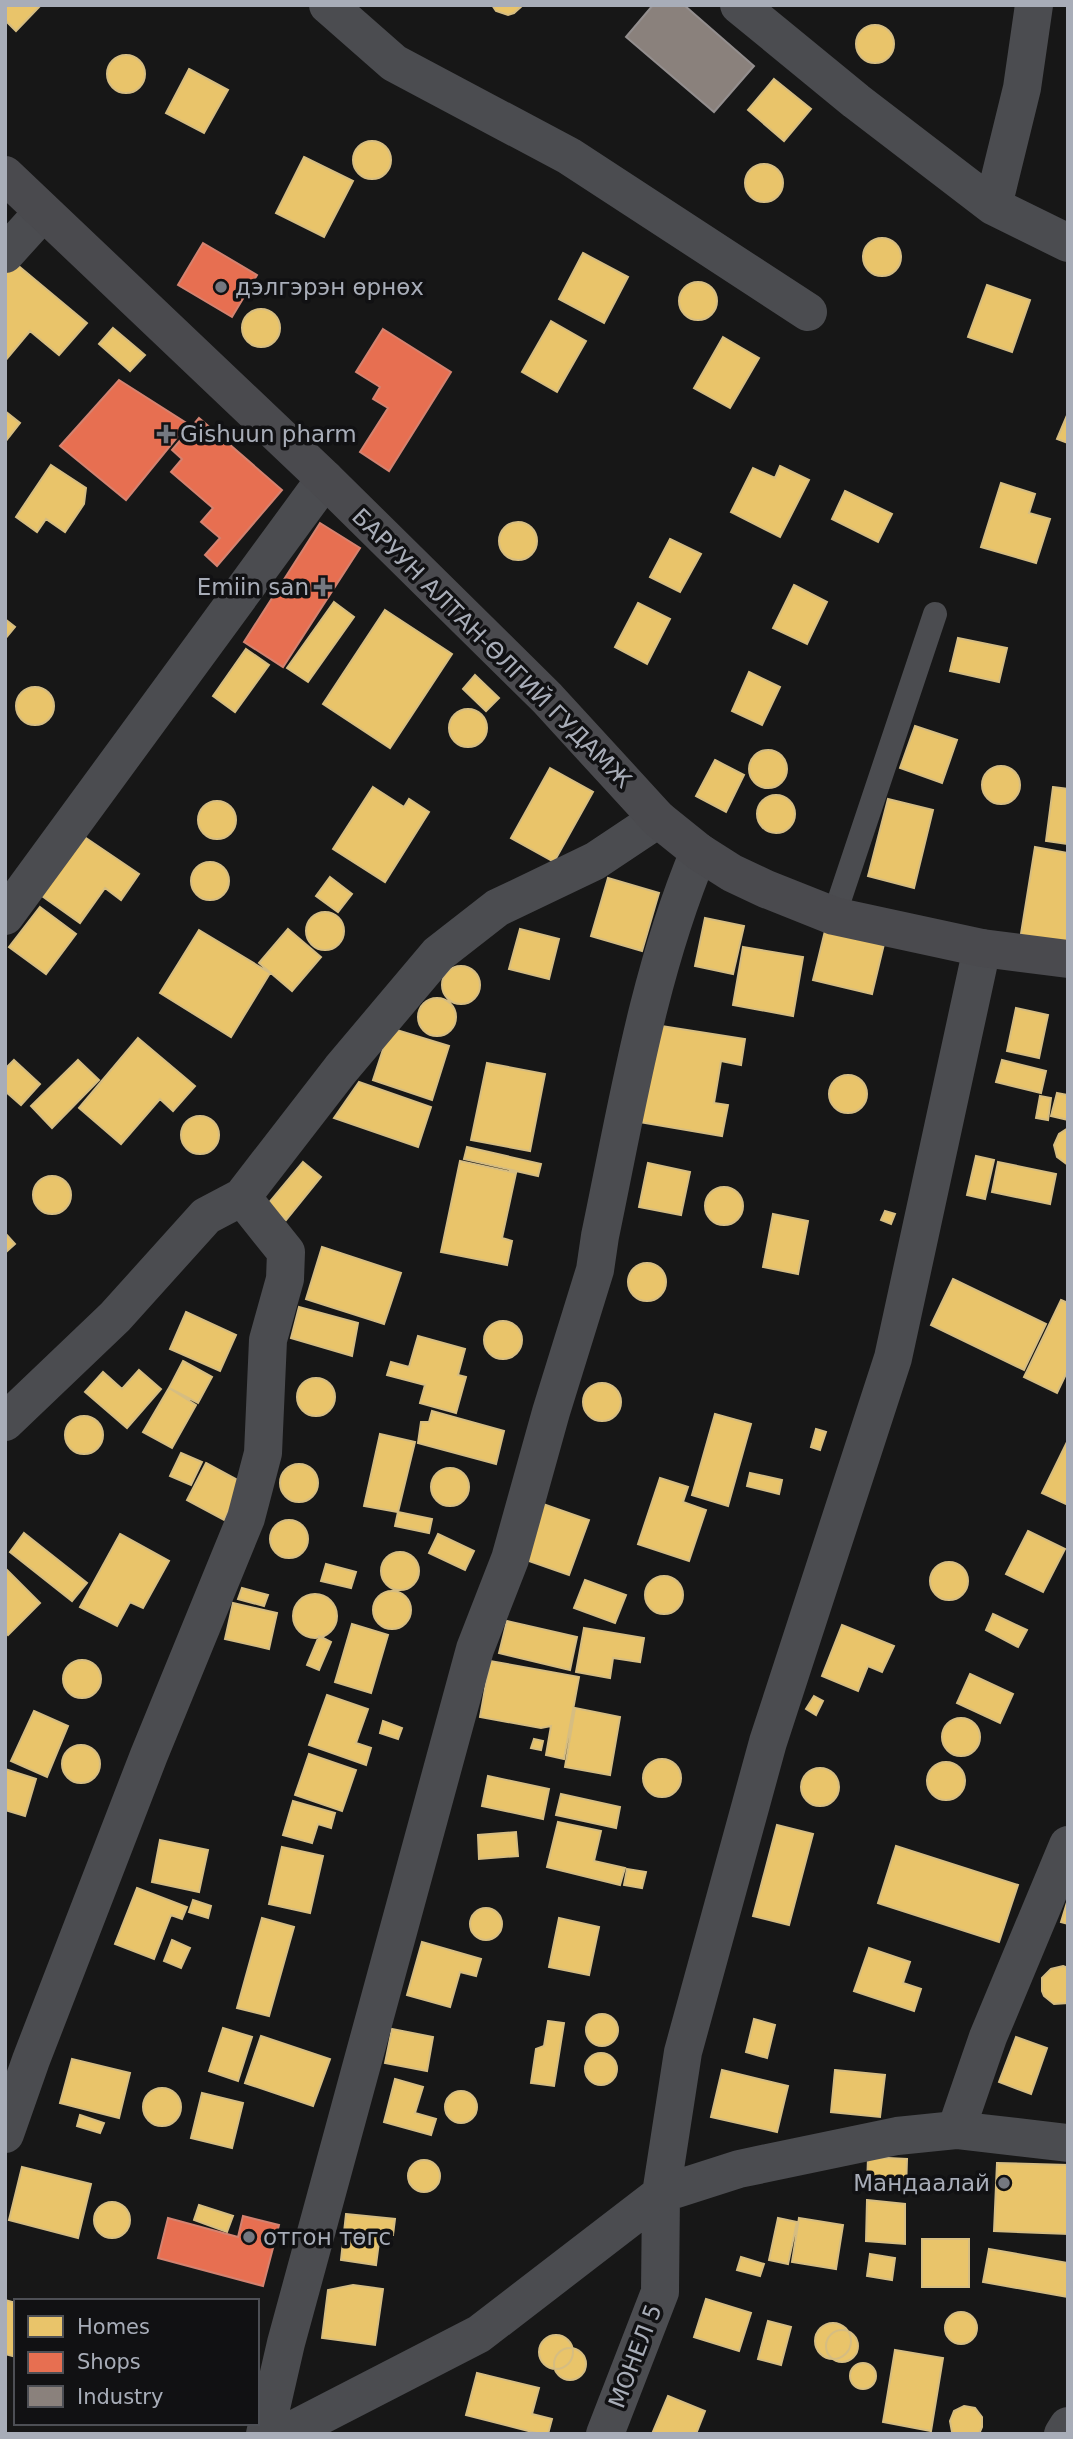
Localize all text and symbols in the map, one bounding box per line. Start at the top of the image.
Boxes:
place label: дэлгэрэн өрнөх [235,274,424,300]
marker: дэлгэрэн өрнөх [213,279,229,295]
place label: Gishuun pharm [180,421,357,447]
marker: Gishuun pharm [158,426,174,442]
street label: БАРУУН АЛТАН-ӨЛГИЙ ГУДАМЖ [347,502,638,793]
place label: Emiin san [197,574,309,600]
marker: Emiin san [315,579,331,595]
place label: Мандаалай [853,2170,990,2196]
marker: Мандаалай [996,2175,1012,2191]
place label: отгон төгс [263,2224,391,2250]
marker: отгон төгс [241,2229,257,2245]
legend [14,2299,259,2425]
street label: МОНЕЛ 5 [603,2300,667,2412]
text: Homes [77,2315,150,2339]
text: Shops [77,2350,141,2374]
text: Industry [77,2385,163,2409]

